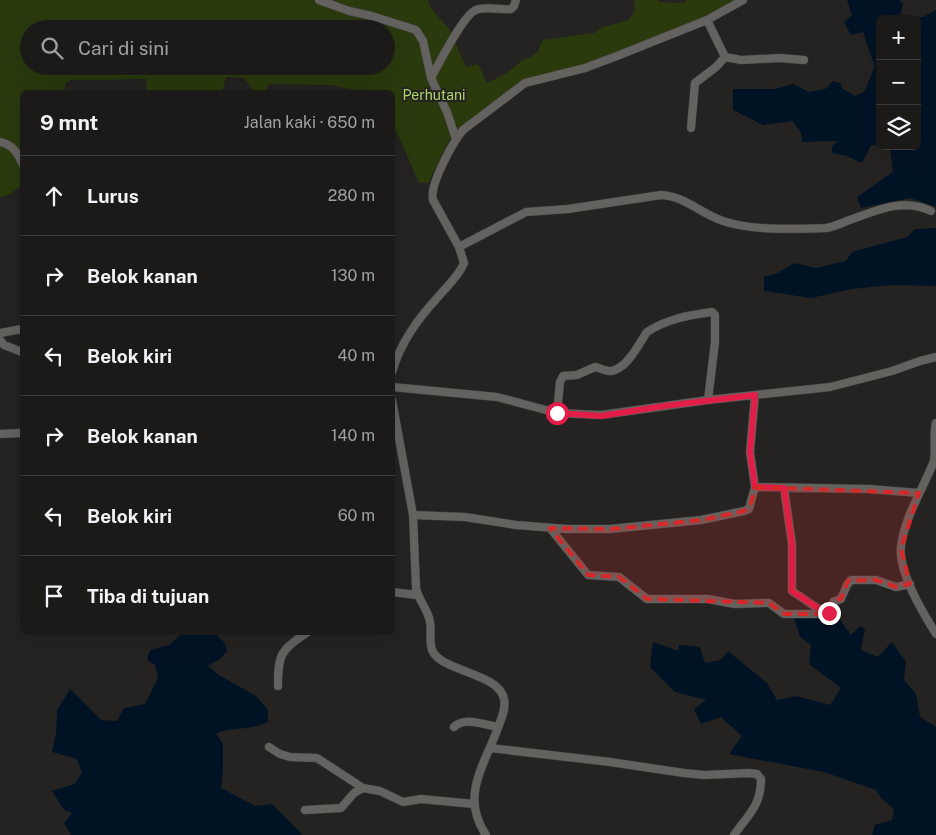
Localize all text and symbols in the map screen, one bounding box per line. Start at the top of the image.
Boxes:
map controls [876,15,921,150]
button: + [876,15,921,60]
search box [20,20,395,75]
icon: search [38,34,66,62]
text: Cari di sini [78,37,169,59]
button: − [876,60,921,105]
park label: Perhutani [402,87,466,103]
button: layers [876,105,921,150]
text: 9 mnt [40,110,98,135]
text: Jalan kaki · 650 m [244,113,375,132]
icon: ahead [40,182,68,210]
text: Lurus [87,185,139,207]
text: 280 m [328,186,375,205]
icon: right [40,262,68,290]
text: Belok kanan [87,265,198,287]
text: 130 m [331,266,375,285]
icon: left [40,342,68,370]
text: Belok kiri [87,345,172,367]
text: 40 m [337,346,375,365]
route start [546,402,569,425]
icon: right [40,422,68,450]
text: Belok kanan [87,425,198,447]
text: 140 m [331,426,375,445]
icon: left [40,502,68,530]
text: Belok kiri [87,505,172,527]
text: 60 m [338,506,375,525]
icon: arrive [40,582,68,610]
text: Tiba di tujuan [87,585,209,607]
route end [818,602,841,625]

